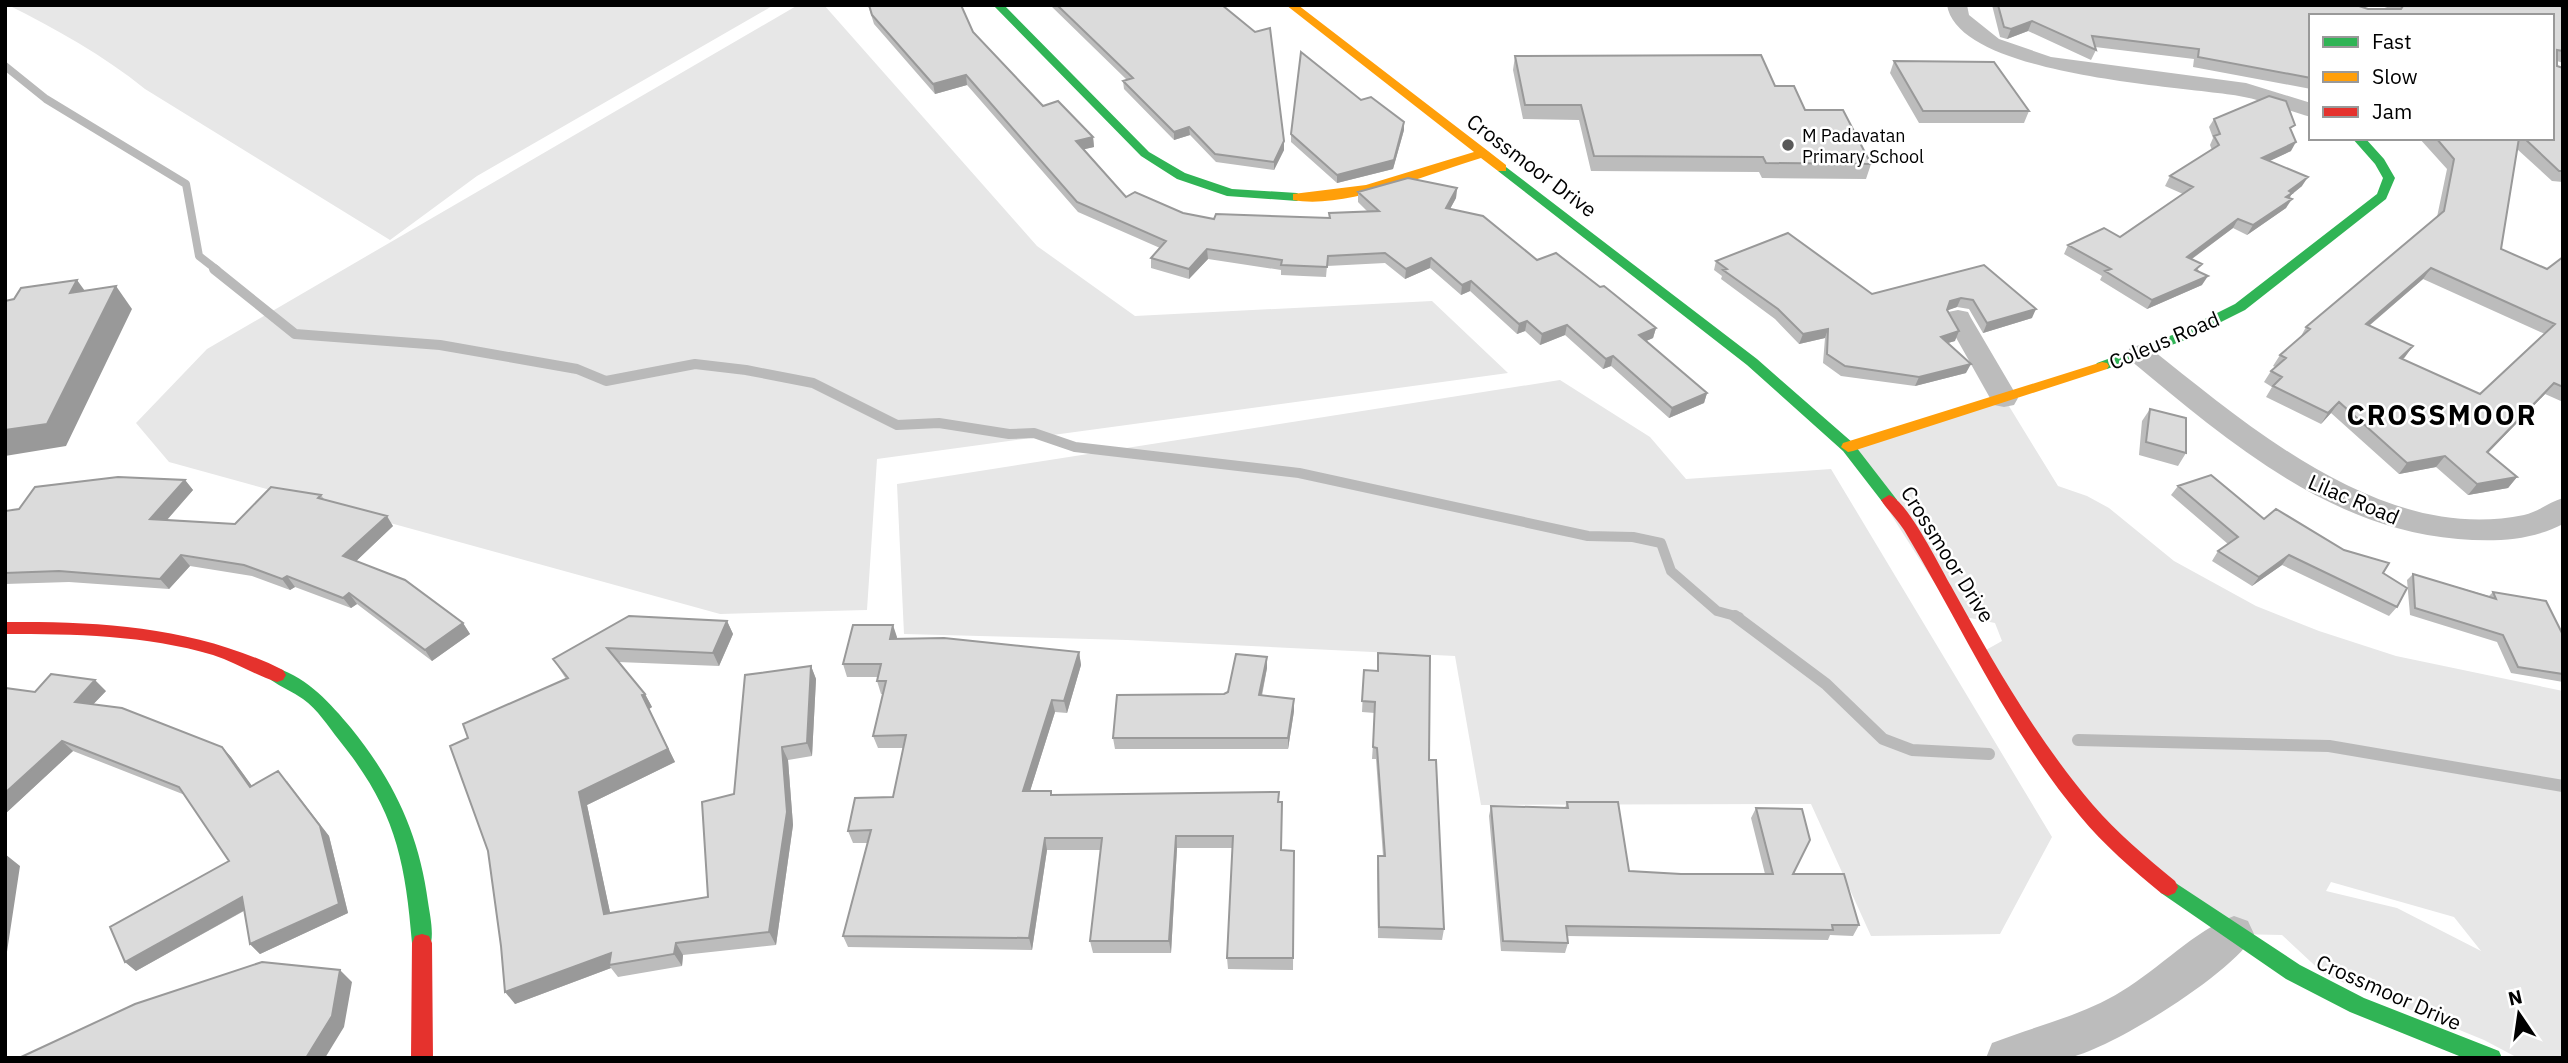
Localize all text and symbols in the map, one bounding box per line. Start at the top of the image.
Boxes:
legend [2309,14,2554,140]
text: Fast [2372,27,2412,55]
text: Slow [2372,62,2418,90]
text: Jam [2372,97,2412,125]
street label: Crossmoor Drive [1461,107,1603,223]
place label: M Padavatan Primary School [1802,124,1924,168]
marker: M Padavatan Primary School [1780,137,1796,153]
street label: Coleus Road [2104,304,2224,376]
district label: CROSSMOOR [2346,396,2538,433]
street label: Lilac Road [2304,467,2404,531]
street label: Crossmoor Drive [1895,480,2001,628]
street label: Crossmoor Drive [2312,947,2466,1037]
north arrow [2484,979,2554,1049]
text: N [2506,984,2525,1011]

